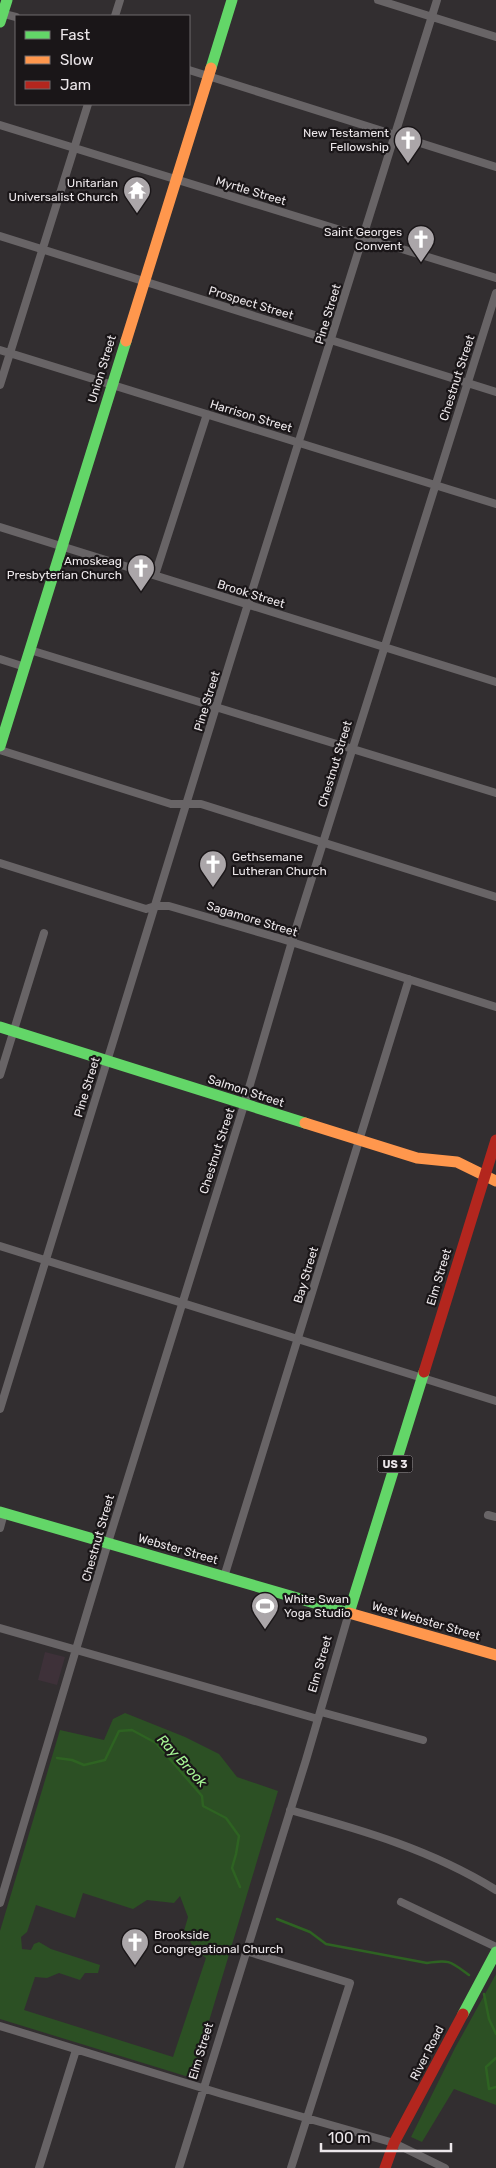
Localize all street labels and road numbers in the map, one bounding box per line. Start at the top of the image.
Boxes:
street label: Myrtle Street [214,174,288,208]
street label: Pine Street [312,282,344,346]
street label: Prospect Street [207,283,295,323]
street label: Union Street [85,333,119,405]
street label: Chestnut Street [436,333,478,423]
street label: Harrison Street [208,397,294,435]
street label: Brook Street [216,577,287,611]
street label: Pine Street [191,669,223,733]
street label: Chestnut Street [315,719,355,809]
street label: Sagamore Street [205,899,299,940]
street label: Pine Street [71,1055,103,1119]
street label: Salmon Street [206,1072,286,1110]
street label: Chestnut Street [196,1106,238,1196]
street label: Bay Street [291,1245,321,1305]
street label: Elm Street [424,1247,454,1307]
road number: US 3 [378,1456,412,1472]
street label: Chestnut Street [79,1493,117,1583]
street label: Webster Street [136,1531,220,1567]
street label: West Webster Street [370,1599,482,1643]
street label: Elm Street [305,1634,335,1694]
street label: Elm Street [186,2021,216,2081]
street label: River Road [407,2023,447,2083]

